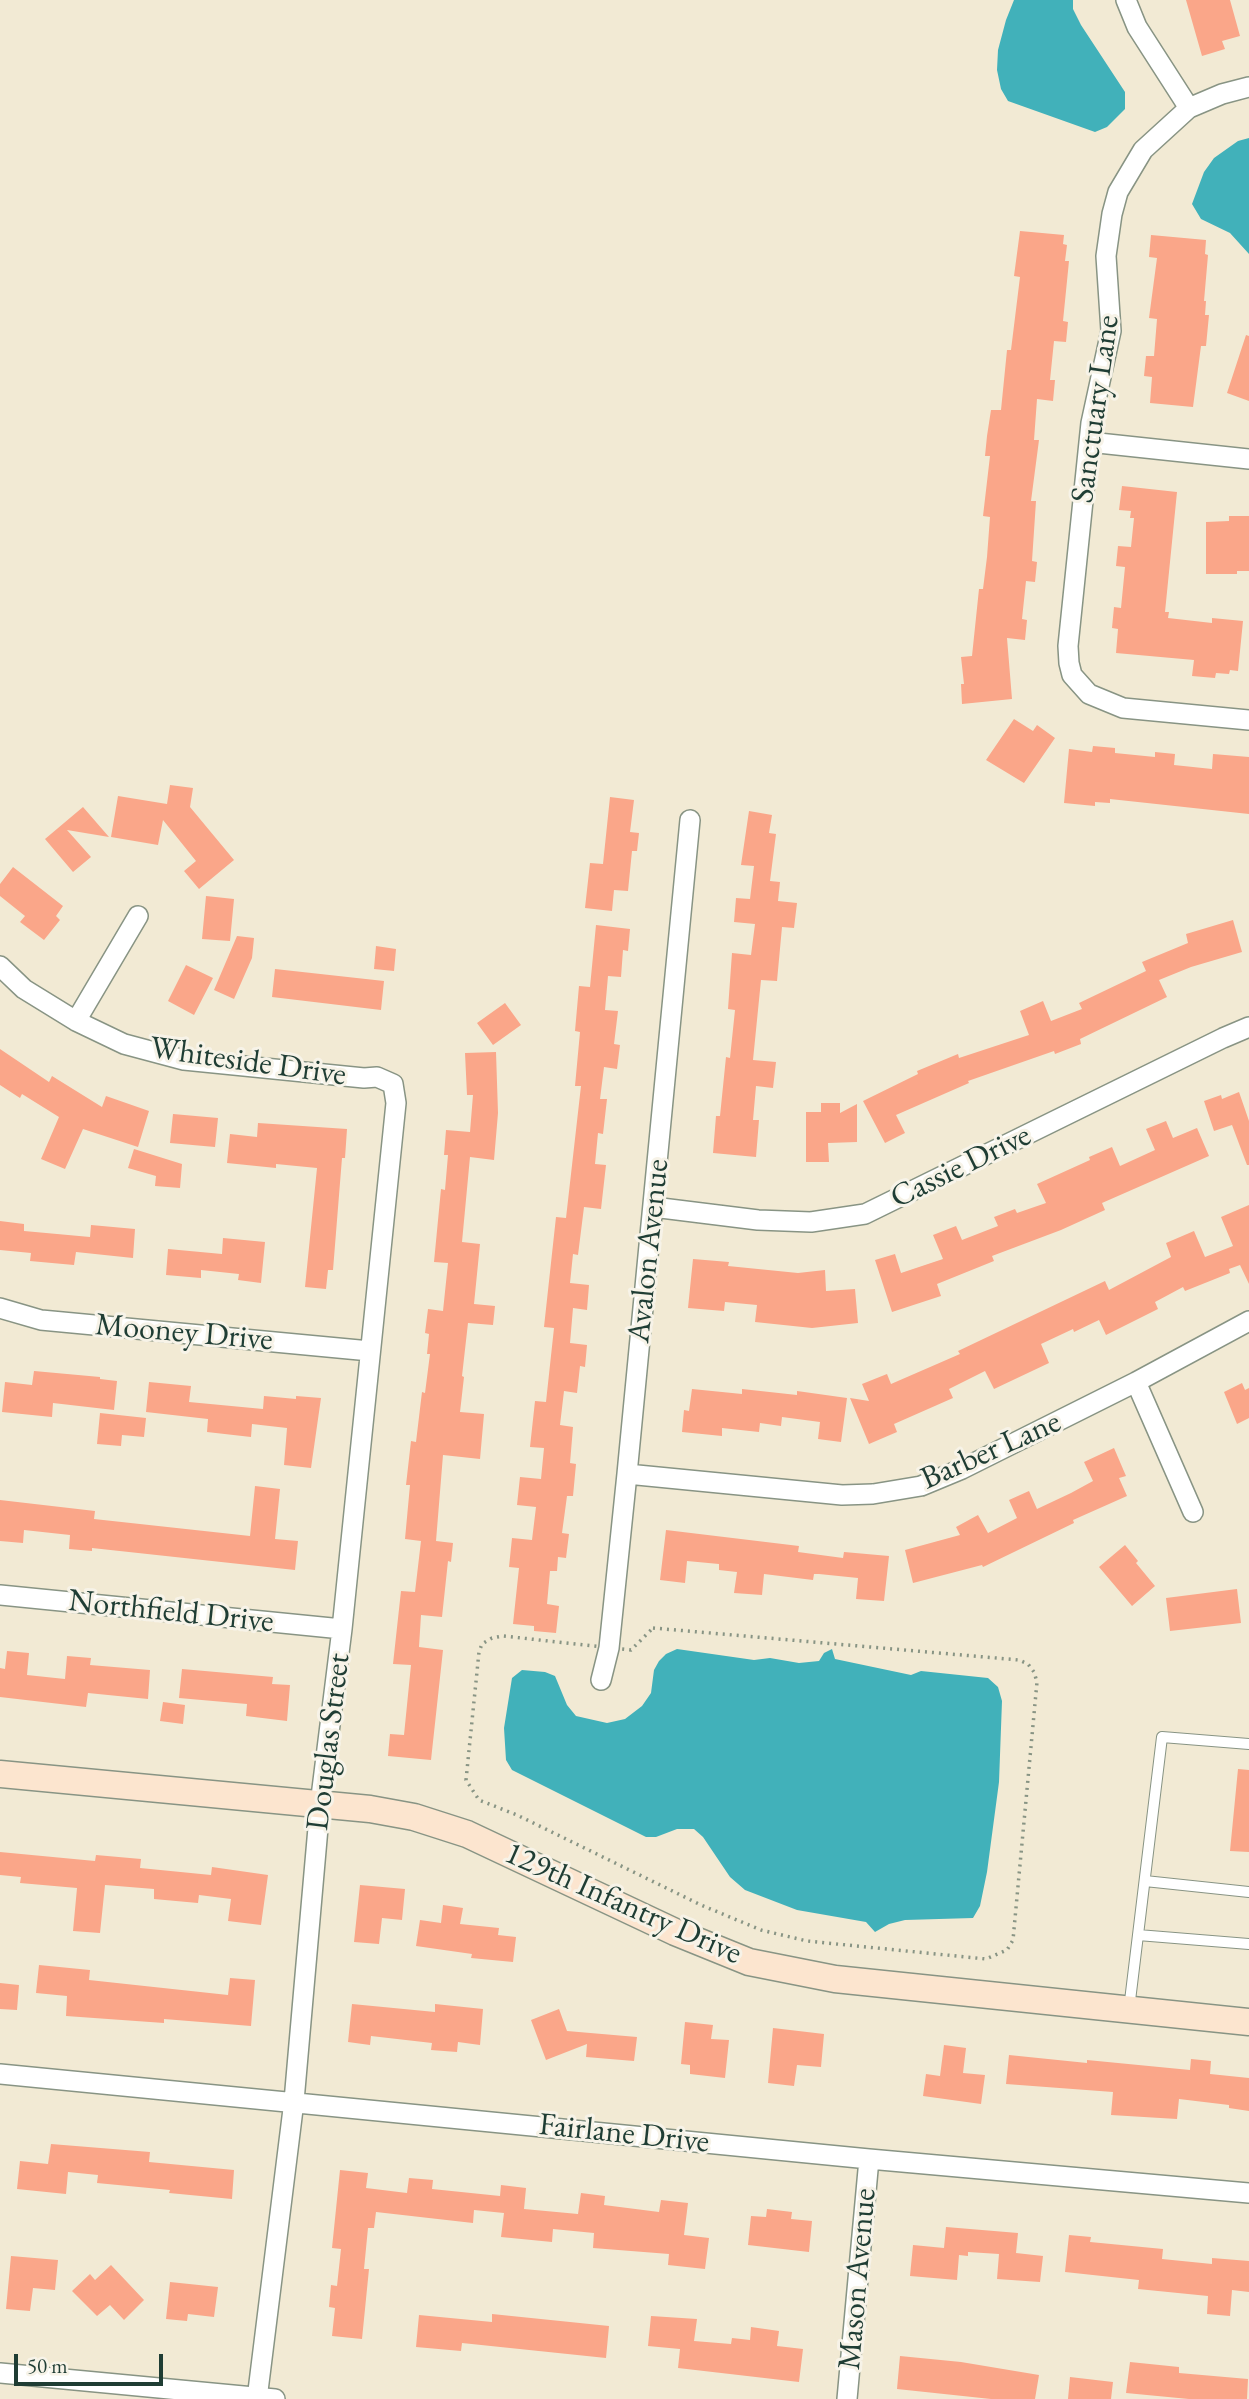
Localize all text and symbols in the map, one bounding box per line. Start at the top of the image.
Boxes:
street label: Sanctuary Lane [1064,313,1128,505]
street label: Whiteside Drive [147,1029,349,1095]
street label: Cassie Drive [885,1117,1037,1217]
street label: Avalon Avenue [620,1157,678,1345]
street label: Mooney Drive [94,1306,274,1360]
street label: Barber Lane [915,1403,1067,1499]
street label: Northfield Drive [67,1582,275,1642]
street label: Douglas Street [299,1651,359,1833]
street label: 129th Infantry Drive [499,1835,747,1973]
street label: Fairlane Drive [537,2106,711,2162]
street label: Mason Avenue [831,2187,885,2371]
scale bar [18,2340,166,2384]
text: 50 m [27,2352,68,2379]

